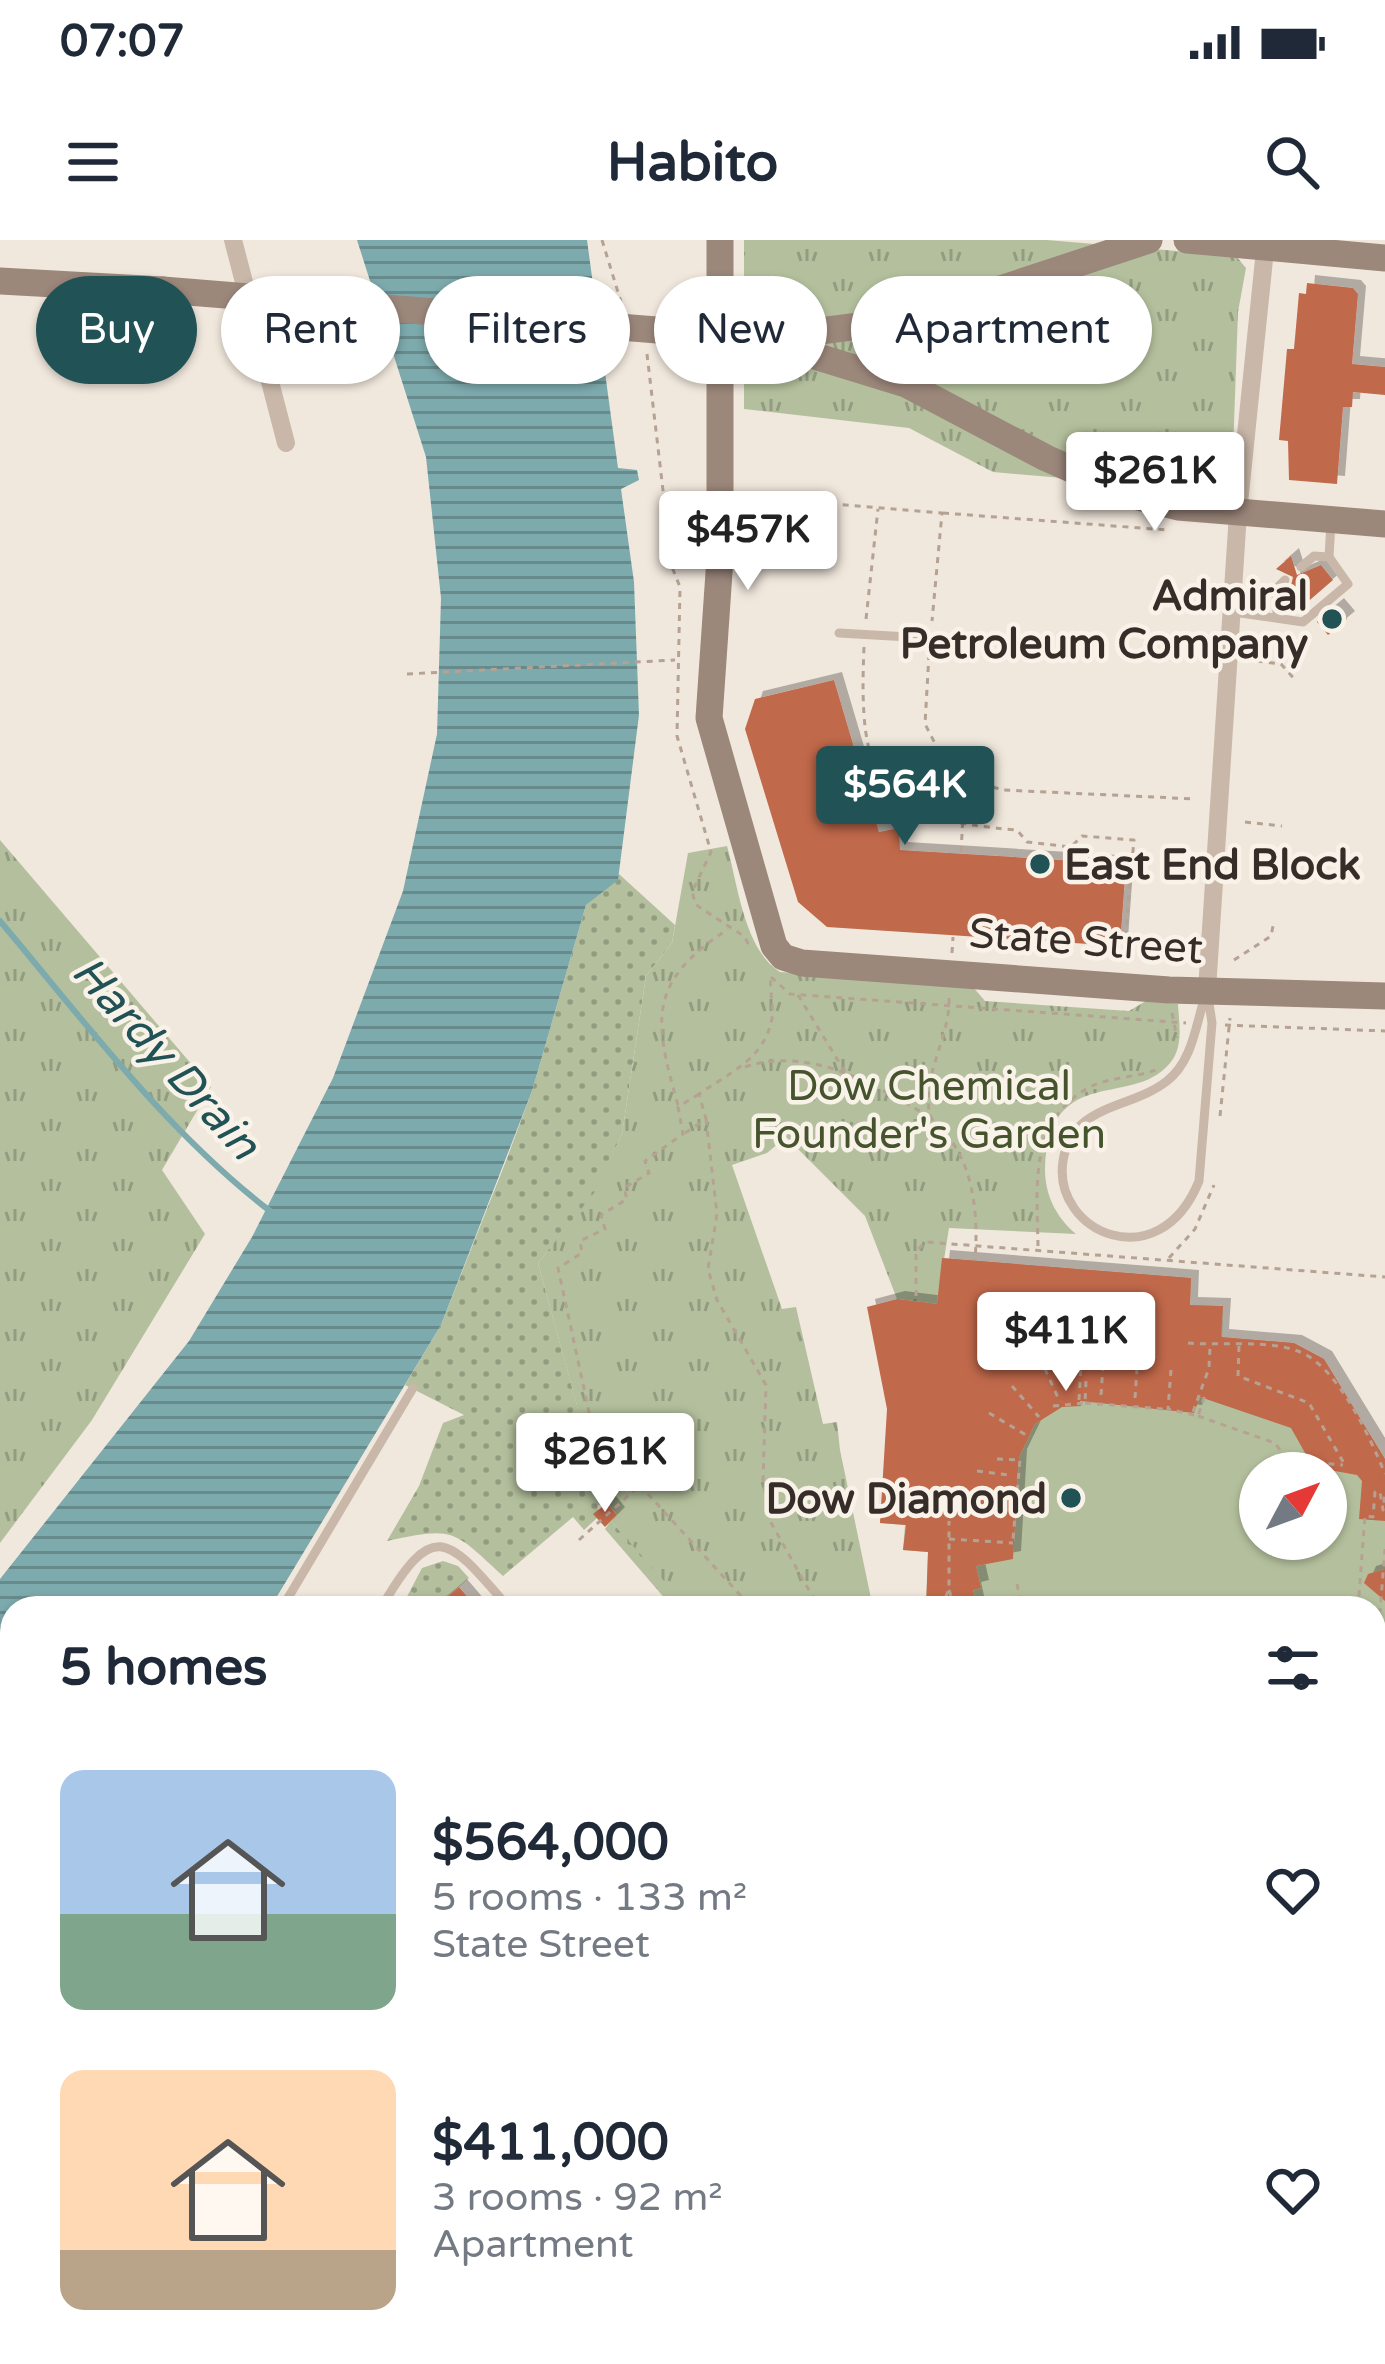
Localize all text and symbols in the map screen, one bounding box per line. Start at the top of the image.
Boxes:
text: 07:07 [60,15,185,69]
icon: menu [60,129,126,195]
icon: search [1259,129,1325,195]
text: Habito [607,130,778,195]
chip: Buy [36,276,197,384]
chip: Rent [221,276,400,384]
chip: Filters [424,276,630,384]
chip: New [654,276,827,384]
chip: Apartment [851,276,1152,384]
pin: $261K [1071,432,1239,534]
text: $261K [1093,447,1217,494]
pin: $457K [664,491,832,593]
text: $457K [686,506,810,553]
place label: Admiral Petroleum Company [900,571,1308,670]
marker: Admiral Petroleum Company [1319,606,1345,632]
pin: $564K [821,746,989,848]
text: $564K [843,761,967,808]
place label: East End Block [1064,840,1361,891]
marker: East End Block [1027,851,1053,877]
street label: State Street [967,908,1205,975]
water label: Hardy Drain [60,946,272,1172]
park label: Dow Chemical Founder's Garden [752,1061,1106,1160]
pin: $411K [982,1292,1150,1394]
text: $411K [1004,1307,1128,1354]
pin: $261K [521,1413,689,1515]
text: $261K [543,1428,667,1475]
north arrow [1239,1452,1347,1560]
map controls [1239,1452,1347,1560]
place label: Dow Diamond [765,1474,1047,1525]
marker: Dow Diamond [1058,1485,1084,1511]
icon: filters [1260,1635,1326,1701]
text: 5 homes [60,1637,268,1699]
text: $564,000 [432,1812,669,1874]
icon: home [156,1818,300,1962]
icon: heart [1260,1857,1326,1923]
text: 5 rooms · 133 m² [432,1874,747,1921]
text: State Street [432,1921,650,1968]
text: $411,000 [432,2112,669,2174]
icon: home [156,2118,300,2262]
icon: heart [1260,2157,1326,2223]
text: 3 rooms · 92 m² [432,2174,723,2221]
text: Apartment [432,2221,633,2268]

